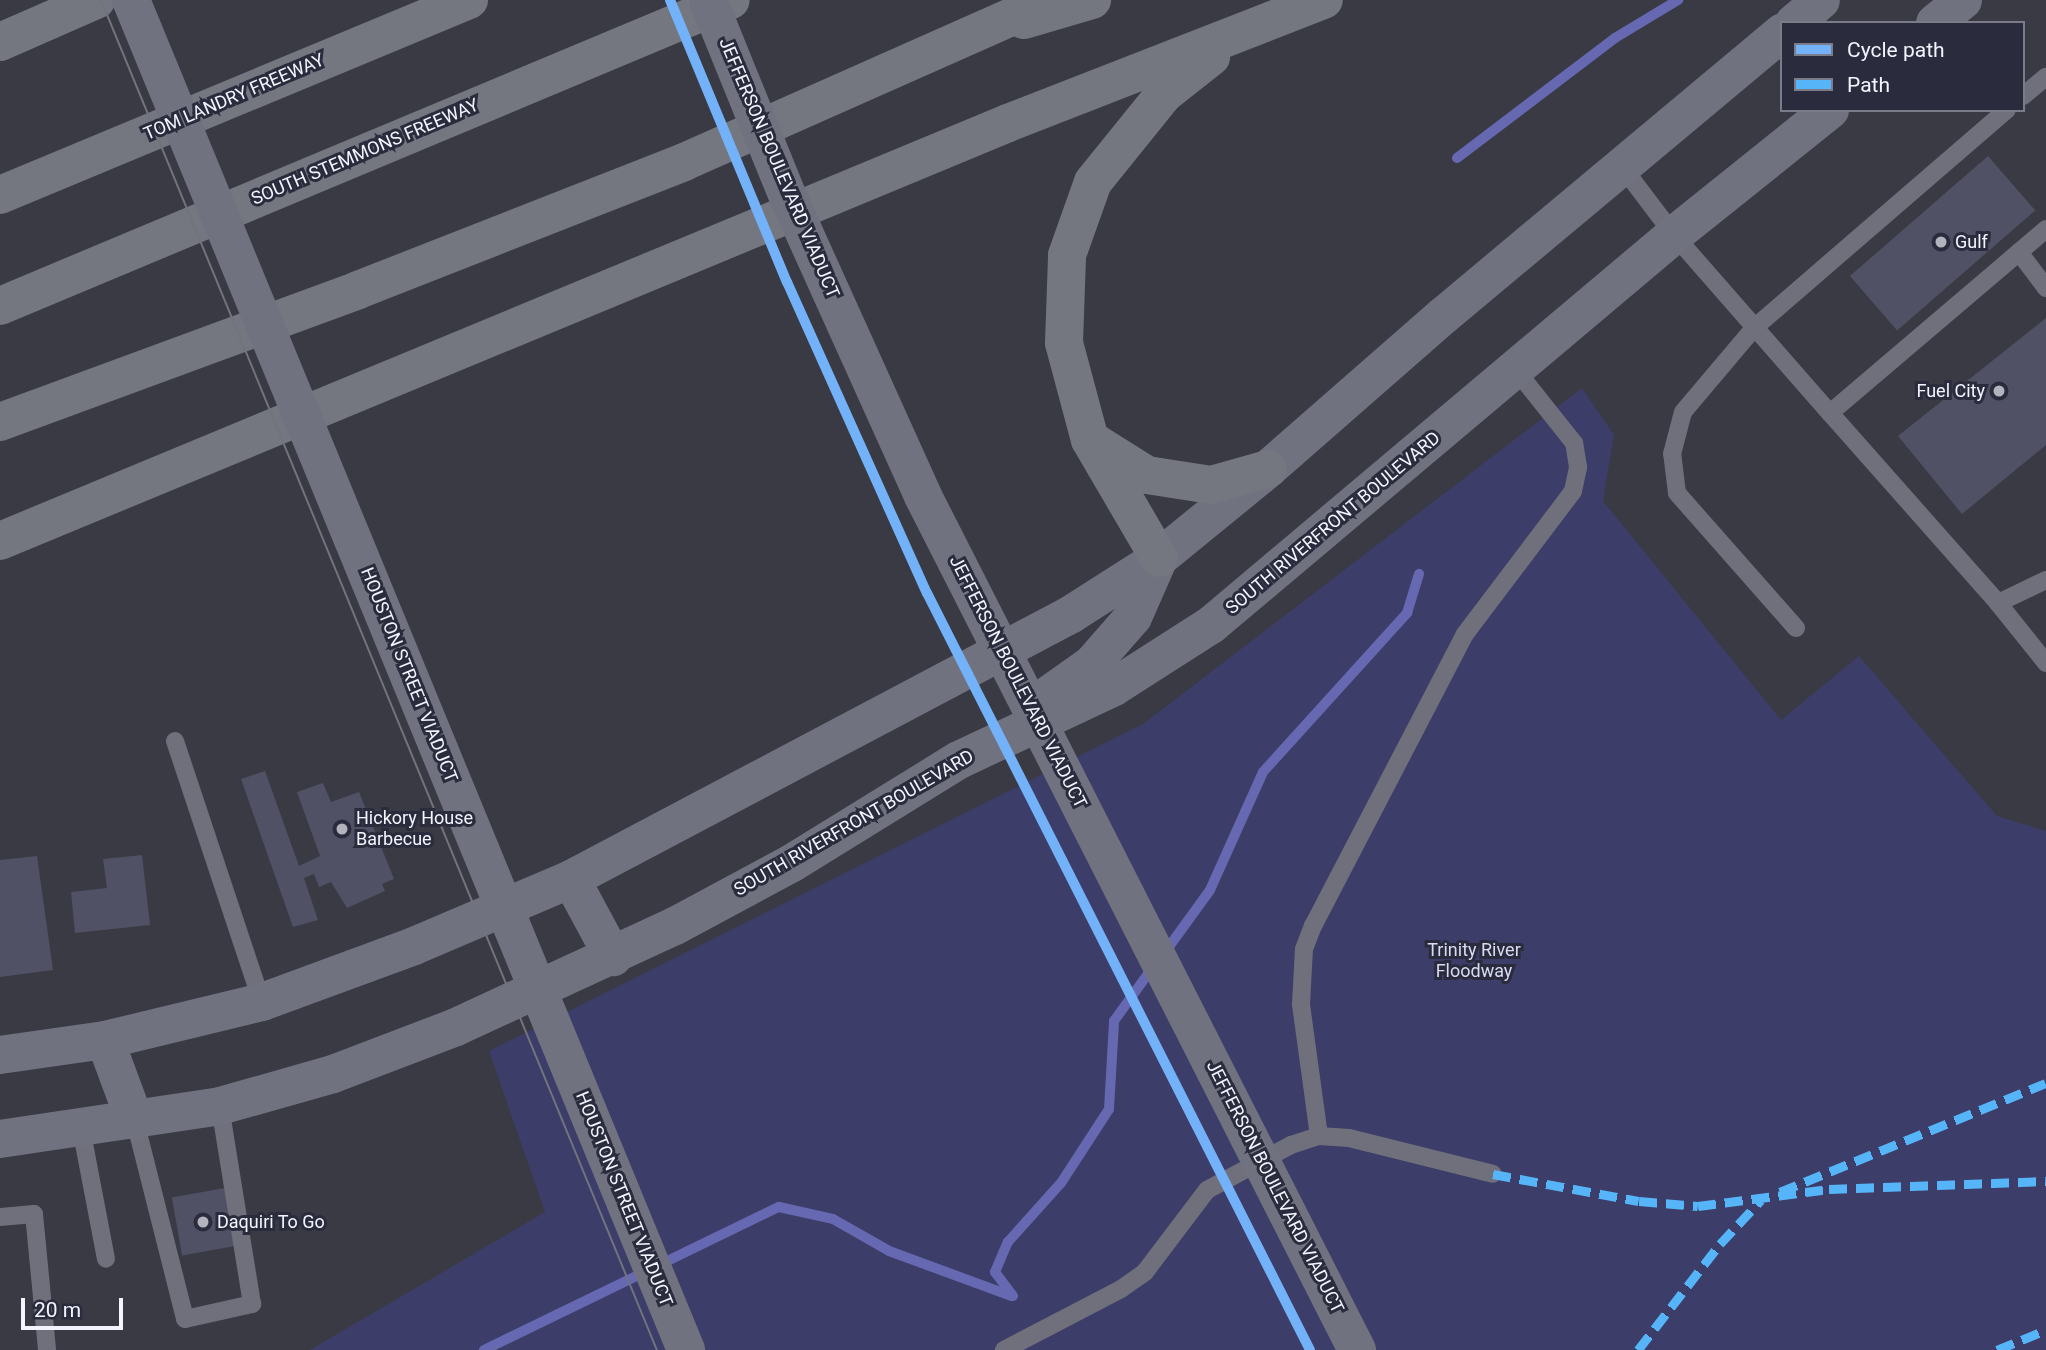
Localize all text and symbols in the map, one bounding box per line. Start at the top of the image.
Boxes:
legend [1780,21,2025,112]
street label: JEFFERSON BOULEVARD VIADUCT [714,35,844,301]
text: Cycle path [1847,38,1945,62]
street label: TOM LANDRY FREEWAY [140,49,328,145]
text: Path [1847,73,1890,97]
street label: SOUTH STEMMONS FREEWAY [248,94,482,210]
place label: Gulf [1955,231,1988,253]
marker: Gulf [1933,234,1949,250]
place label: Fuel City [1916,380,1985,402]
marker: Fuel City [1991,383,2007,399]
street label: SOUTH RIVERFRONT BOULEVARD [1221,427,1445,619]
street label: JEFFERSON BOULEVARD VIADUCT [945,552,1091,812]
street label: HOUSTON STREET VIADUCT [356,564,462,786]
street label: SOUTH RIVERFRONT BOULEVARD [730,745,978,901]
place label: Hickory House Barbecue [356,808,473,850]
marker: Hickory House Barbecue [334,821,350,837]
park label: Trinity River Floodway [1427,940,1521,982]
street label: JEFFERSON BOULEVARD VIADUCT [1202,1057,1348,1317]
street label: HOUSTON STREET VIADUCT [571,1088,677,1310]
place label: Daquiri To Go [217,1211,325,1233]
marker: Daquiri To Go [195,1214,211,1230]
scale bar [24,1284,126,1328]
text: 20 m [34,1298,81,1322]

